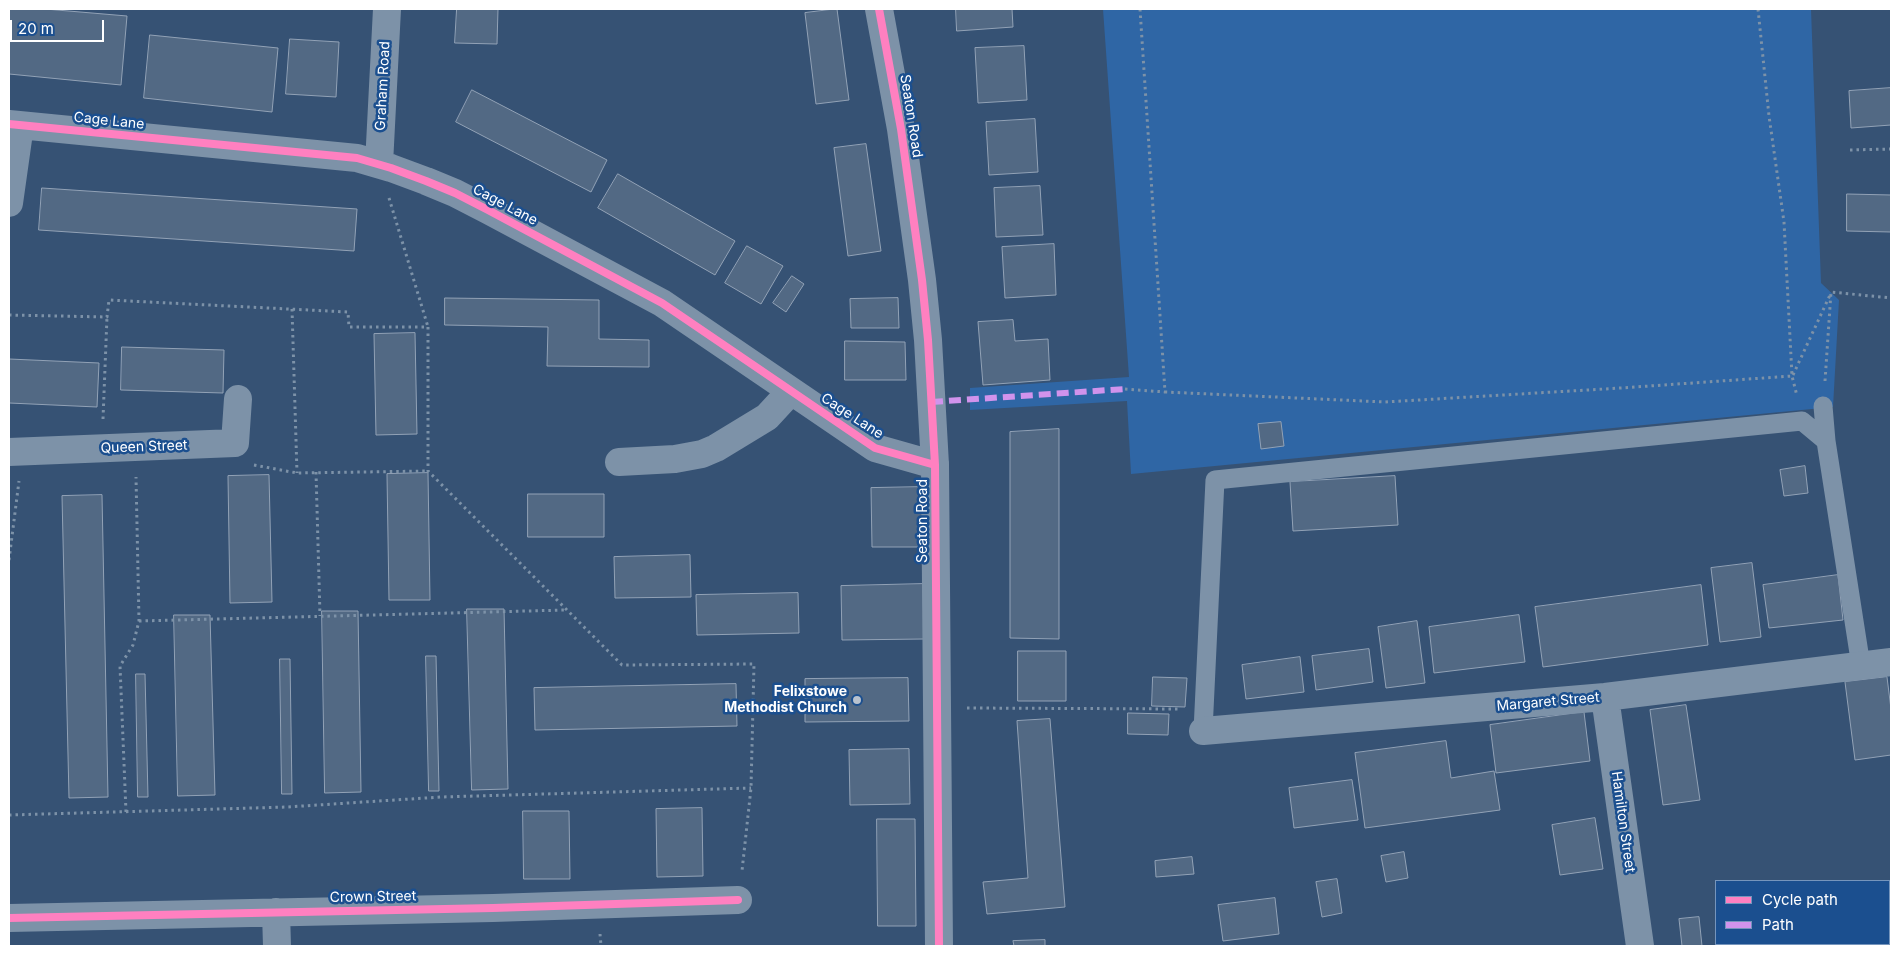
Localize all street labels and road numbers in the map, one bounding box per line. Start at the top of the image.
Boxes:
street label: Graham Road [372,41,394,131]
street label: Seaton Road [896,73,926,159]
street label: Cage Lane [73,109,145,133]
street label: Cage Lane [470,181,540,229]
street label: Cage Lane [818,390,886,442]
street label: Queen Street [100,437,188,457]
street label: Seaton Road [915,479,931,563]
street label: Margaret Street [1496,689,1600,715]
street label: Hamilton Street [1608,770,1638,874]
street label: Crown Street [330,888,416,906]

